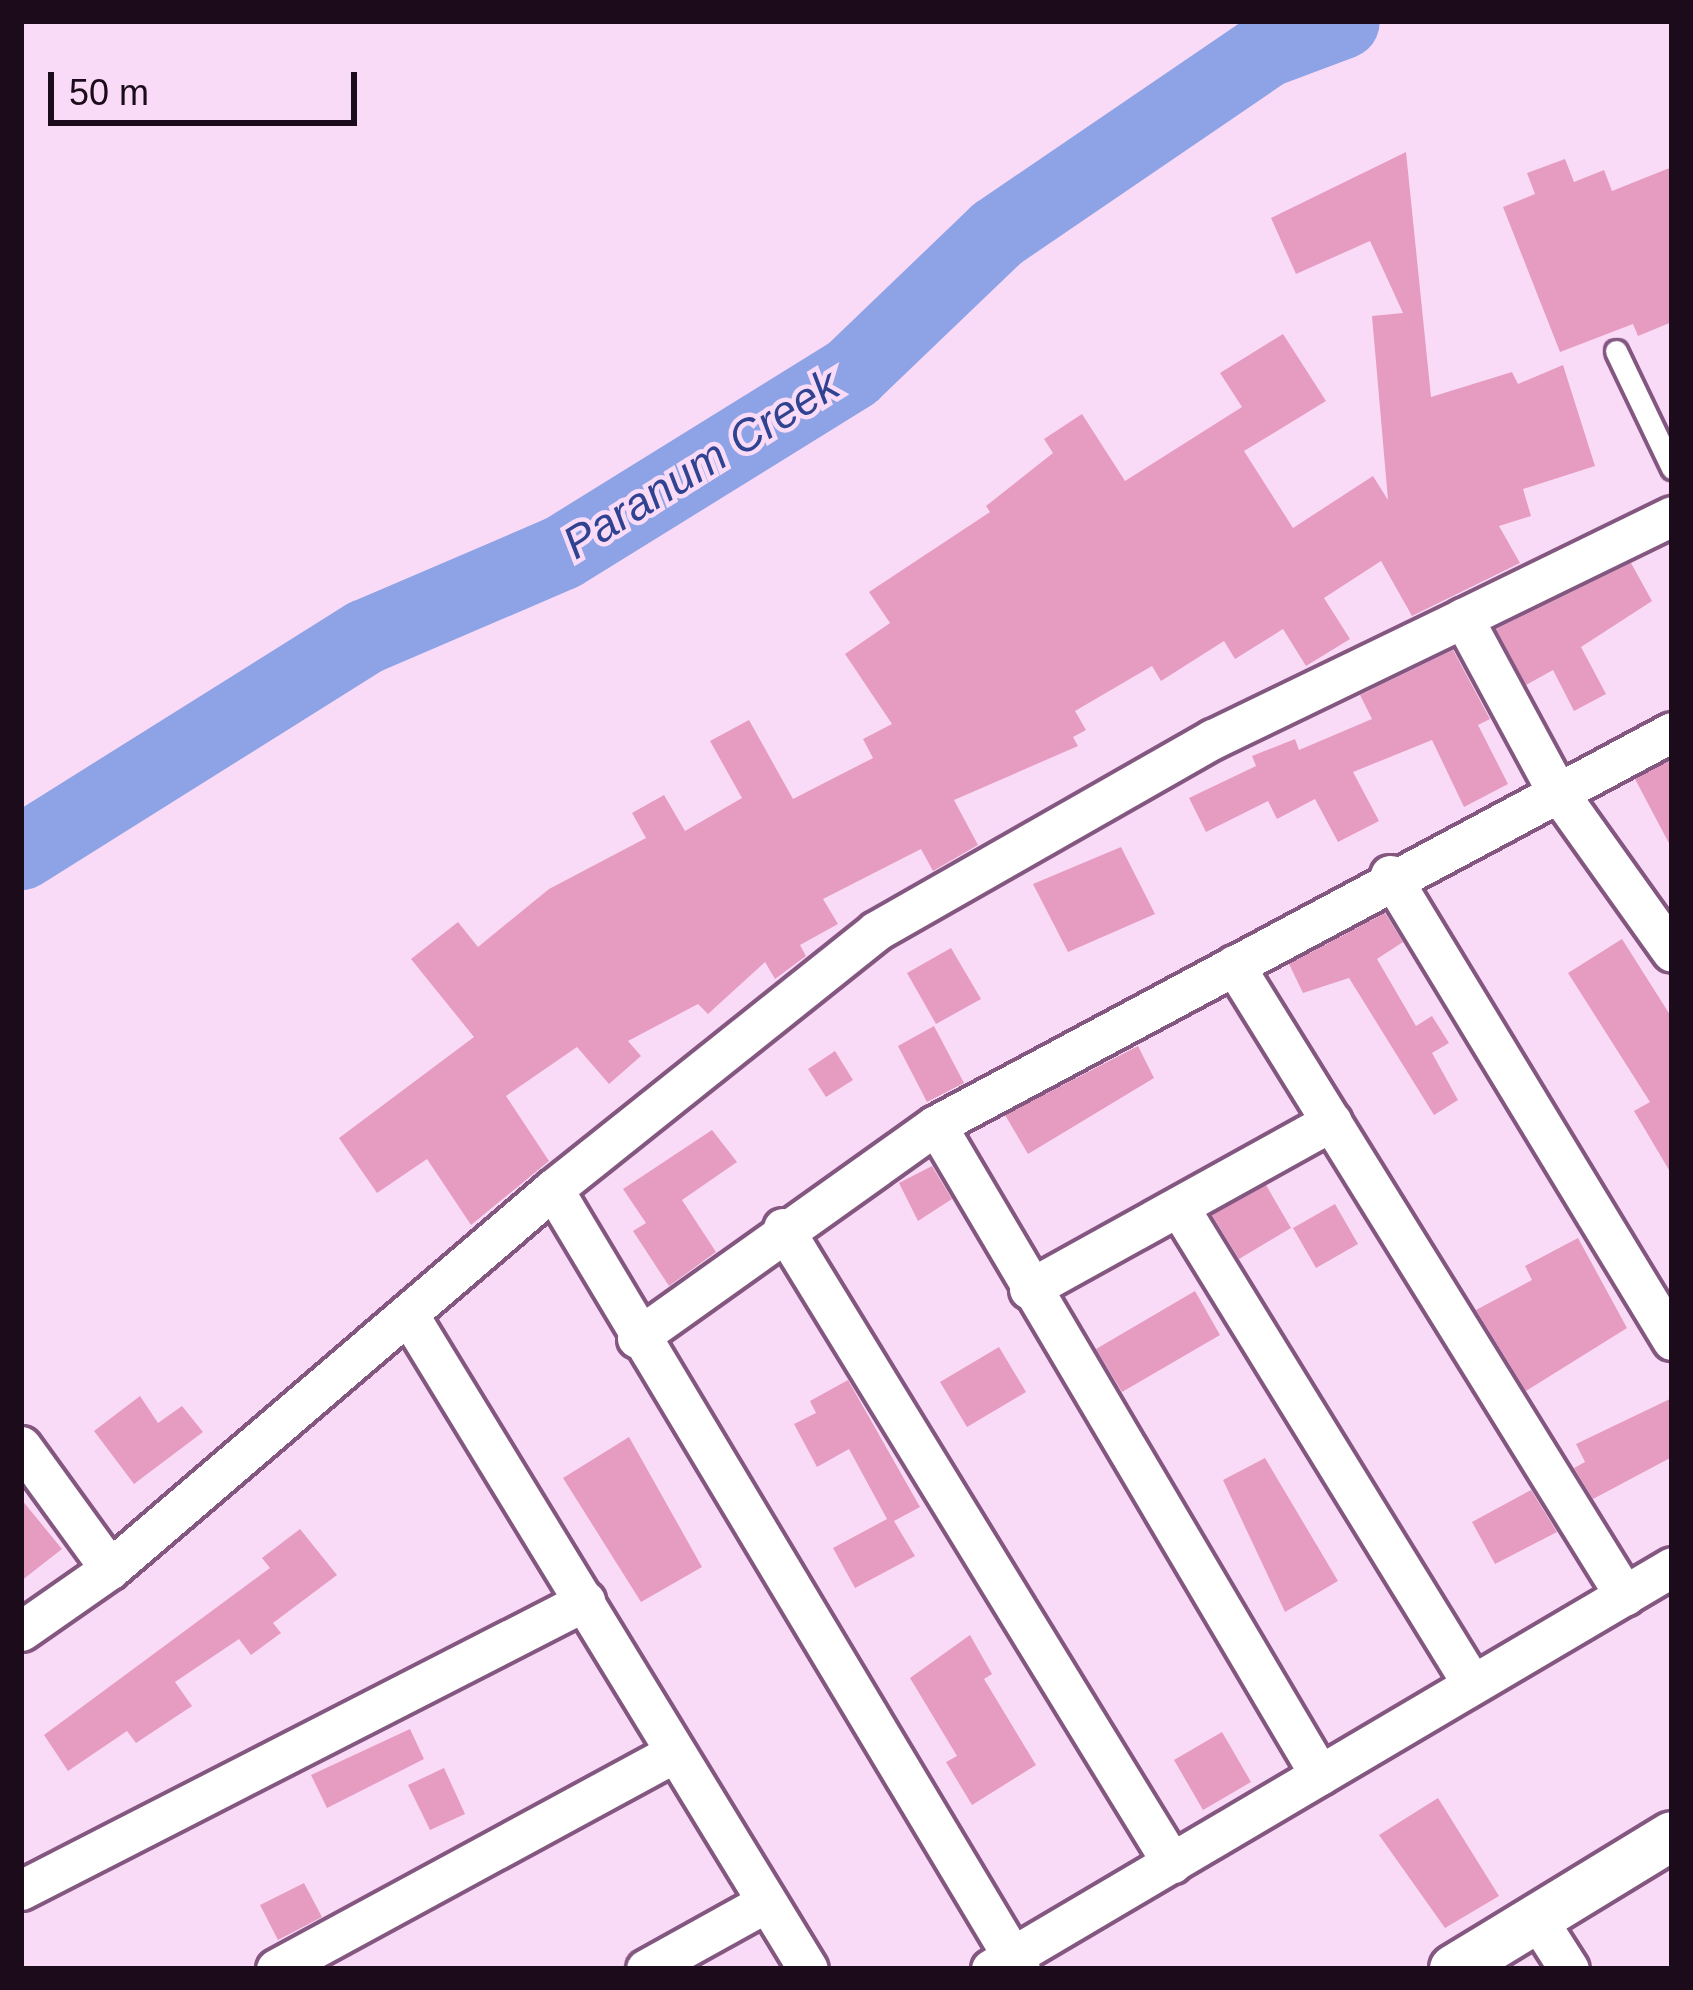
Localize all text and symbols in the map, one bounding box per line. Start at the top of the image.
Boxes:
scale bar [54,48,363,122]
text: 50 m [69,72,149,113]
water label: Paranum Creek [553,358,849,570]

